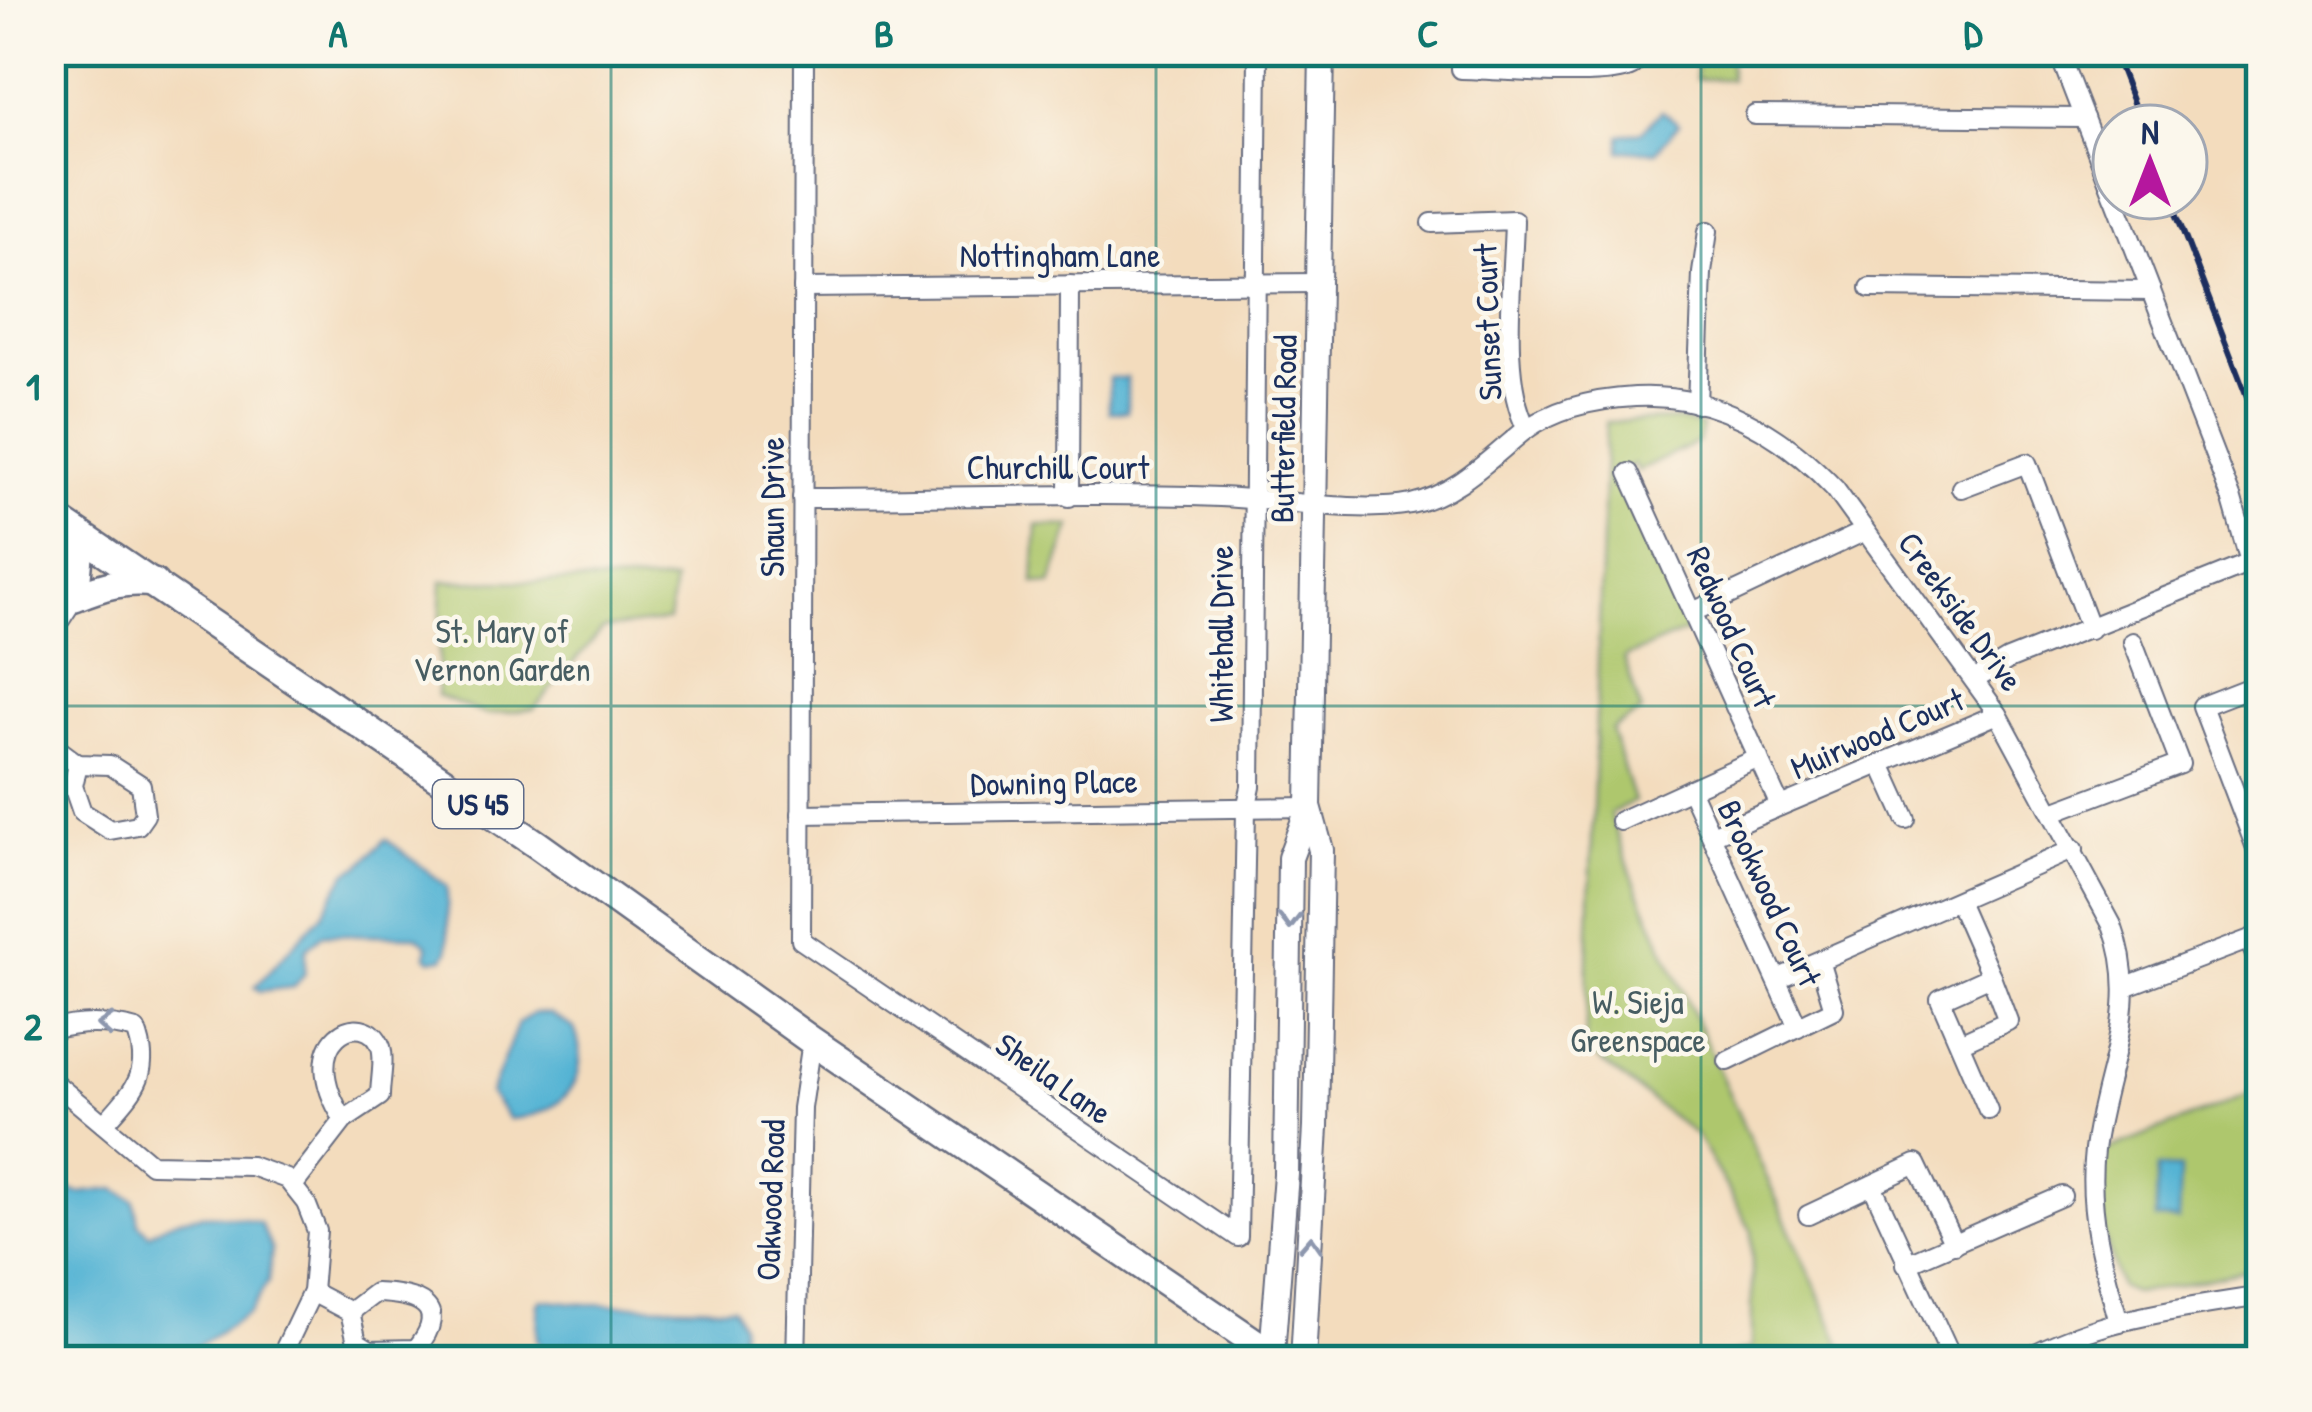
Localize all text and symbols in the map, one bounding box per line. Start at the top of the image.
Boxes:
text: A [328,6,348,59]
text: B [874,6,894,59]
text: C [1417,6,1439,59]
text: D [1964,6,1983,59]
north arrow [2090,102,2210,222]
text: N [2141,110,2159,154]
street label: Nottingham Lane [960,233,1160,278]
street label: Sunset Court [1462,242,1512,401]
street label: Butterfield Road [1259,334,1307,523]
text: 1 [26,359,40,412]
street label: Shaun Drive [750,437,794,577]
street label: Churchill Court [967,445,1150,489]
street label: Creekside Drive [1888,523,2034,699]
street label: Redwood Court [1677,540,1787,715]
street label: Whitehall Drive [1199,546,1243,722]
park label: St. Mary of Vernon Garden [413,609,591,691]
street label: Muirwood Court [1784,677,1971,789]
street label: Downing Place [970,759,1138,806]
road number: US 45 [433,780,523,828]
street label: Brookwood Court [1708,793,1833,994]
one-way arrow [1277,913,1303,931]
park label: W. Sieja Greenspace [1570,980,1706,1063]
text: 2 [24,999,43,1052]
one-way arrow [95,1013,114,1039]
street label: Sheila Lane [987,1022,1121,1134]
street label: Oakwood Road [745,1118,795,1281]
one-way arrow [1298,1234,1324,1253]

